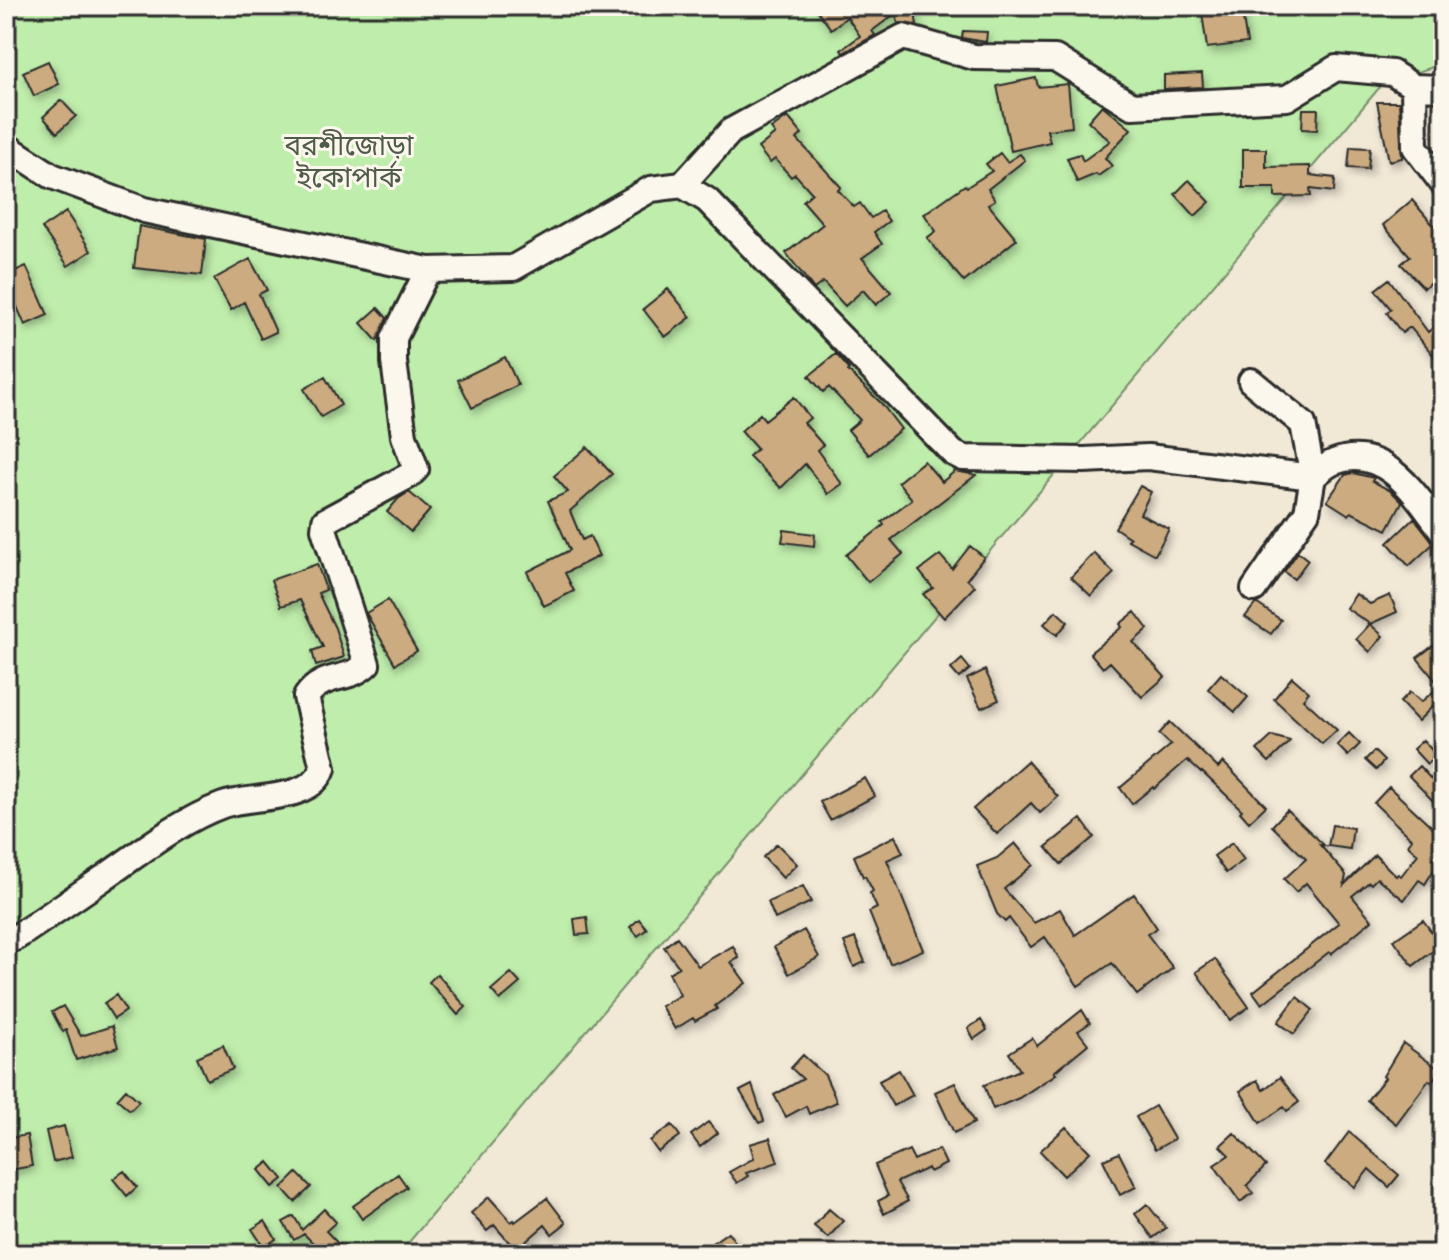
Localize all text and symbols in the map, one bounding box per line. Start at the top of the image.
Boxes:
park label: বরশীজোড়া ইকোপার্ক [284,121,414,202]

